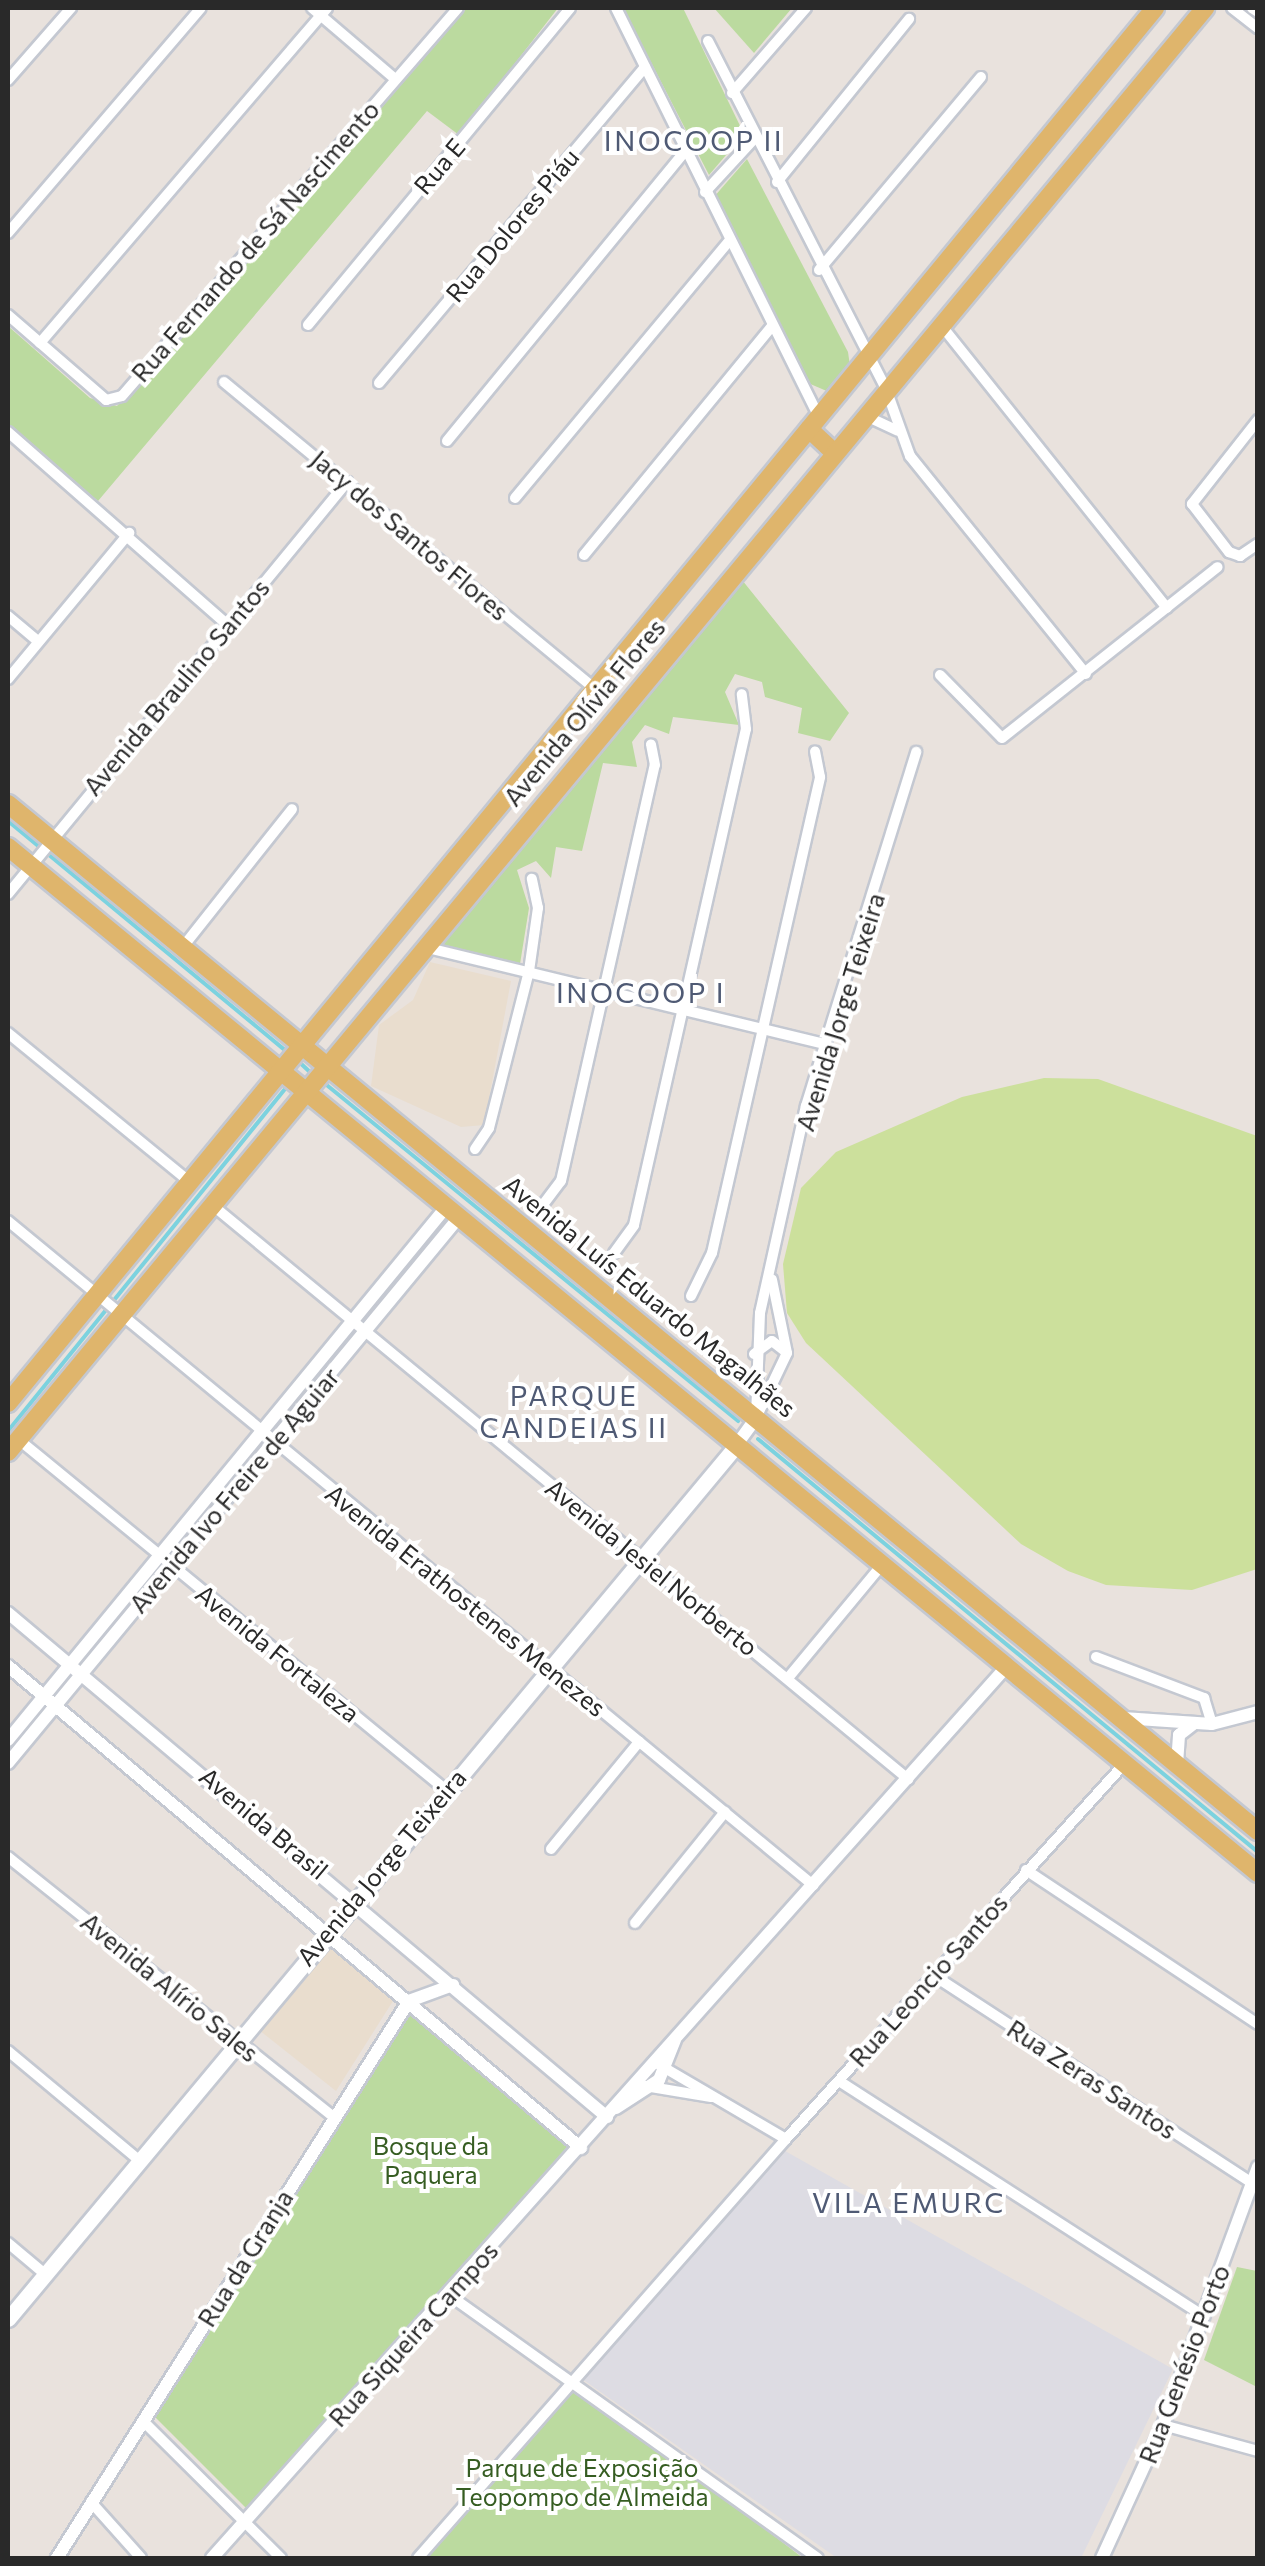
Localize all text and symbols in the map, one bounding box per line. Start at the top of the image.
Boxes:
street label: Rua Fernando de Sá Nascimento [125,94,385,388]
district label: INOCOOP II [604,123,784,157]
street label: Rua E [407,132,471,200]
street label: Rua Dolores Piáu [439,142,585,308]
street label: Jacy dos Santos Flores [305,444,515,626]
street label: Avenida Braulino Santos [77,573,275,801]
street label: Avenida Olívia Flores [497,612,671,812]
street label: Avenida Jorge Teixeira [790,889,890,1135]
district label: INOCOOP I [556,975,726,1009]
street label: Avenida Luís Eduardo Magalhães [498,1169,802,1423]
street label: Avenida Ivo Freire de Aguiar [123,1361,345,1619]
district label: PARQUE CANDEIAS II [480,1378,668,1444]
street label: Avenida Jesiel Norberto [540,1472,764,1662]
street label: Avenida Erathostenes Menezes [320,1478,612,1722]
street label: Avenida Fortaleza [190,1578,366,1728]
street label: Avenida Brasil [194,1761,334,1885]
street label: Avenida Jorge Teixeira [290,1763,472,1971]
street label: Rua Leoncio Santos [843,1888,1013,2072]
street label: Avenida Alírio Sales [75,1906,265,2068]
street label: Rua Zeras Santos [1002,2013,1182,2145]
park label: Bosque da Paquera [373,2131,489,2190]
street label: Rua da Granja [191,2184,299,2332]
district label: VILA EMURC [812,2185,1006,2219]
street label: Rua Siqueira Campos [322,2235,504,2433]
street label: Rua Genésio Porto [1132,2261,1236,2467]
park label: Parque de Exposição Teopompo de Almeida [455,2453,709,2512]

